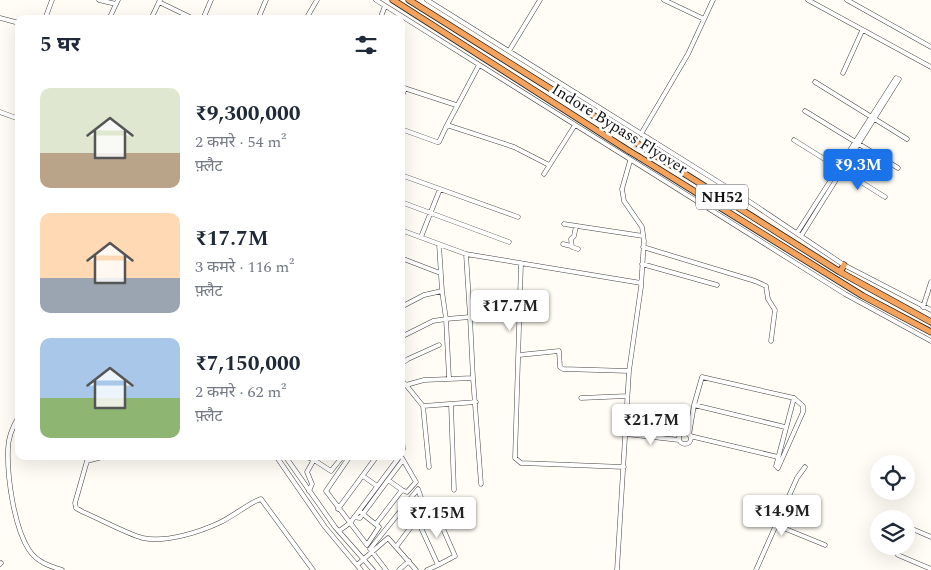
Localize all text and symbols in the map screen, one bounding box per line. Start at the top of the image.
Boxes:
text: 5 घर [40,29,80,61]
icon: filters [352,31,380,59]
street label: Indore Bypass Flyover [547,77,692,180]
text: ₹9,300,000 [195,98,301,130]
icon: home [80,108,140,168]
text: 2 कमरे · 54 m² [195,130,286,154]
pin: ₹9.3M [823,148,893,191]
text: ₹9.3M [834,153,882,177]
text: फ़्लैट [195,154,223,178]
road number: NH52 [696,184,748,210]
text: ₹17.7M [195,223,269,255]
icon: home [80,233,140,293]
text: 3 कमरे · 116 m² [195,255,294,279]
text: फ़्लैट [195,279,223,303]
pin: ₹17.7M [469,290,551,332]
text: ₹17.7M [482,294,538,318]
text: ₹7,150,000 [195,348,301,380]
icon: home [80,358,140,418]
text: 2 कमरे · 62 m² [195,380,286,404]
text: फ़्लैट [195,404,223,428]
pin: ₹21.7M [610,404,692,446]
text: ₹21.7M [623,408,679,432]
map controls [870,455,915,555]
button: locate [870,455,915,500]
pin: ₹14.9M [741,494,823,537]
pin: ₹7.15M [396,496,478,539]
text: ₹14.9M [754,499,810,523]
text: ₹7.15M [409,501,465,525]
button: layers [870,510,915,555]

